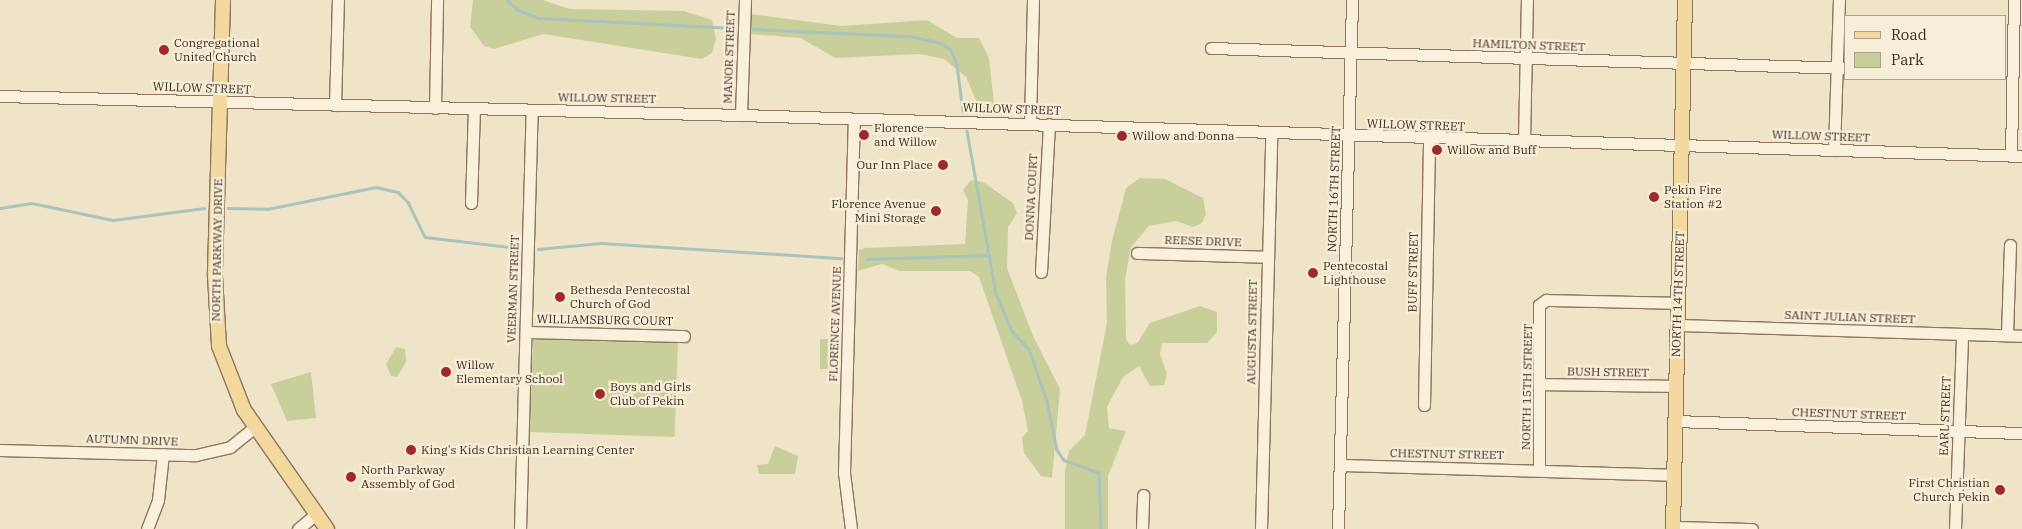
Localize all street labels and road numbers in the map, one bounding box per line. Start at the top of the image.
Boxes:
street label: MANOR STREET [720,10,738,104]
street label: HAMILTON STREET [1472,36,1586,54]
street label: WILLOW STREET [152,79,252,97]
street label: WILLOW STREET [558,90,656,106]
street label: WILLOW STREET [962,100,1062,118]
street label: WILLOW STREET [1366,116,1466,134]
street label: NORTH 16TH STREET [1325,126,1343,252]
street label: WILLOW STREET [1771,127,1871,145]
street label: DONNA COURT [1022,153,1040,241]
street label: NORTH PARKWAY DRIVE [209,178,225,322]
street label: NORTH 14TH STREET [1669,231,1687,357]
street label: REESE DRIVE [1164,232,1242,250]
street label: BUFF STREET [1405,232,1421,312]
street label: VEERMAN STREET [504,235,522,343]
street label: FLORENCE AVENUE [826,266,844,382]
street label: AUGUSTA STREET [1244,279,1260,385]
street label: SAINT JULIAN STREET [1784,308,1916,326]
street label: WILLIAMSBURG COURT [536,312,674,328]
street label: NORTH 15TH STREET [1519,324,1535,450]
street label: BUSH STREET [1567,364,1649,380]
street label: EARL STREET [1936,376,1954,456]
street label: CHESTNUT STREET [1792,405,1906,423]
street label: AUTUMN DRIVE [86,431,178,449]
street label: CHESTNUT STREET [1390,446,1504,462]

